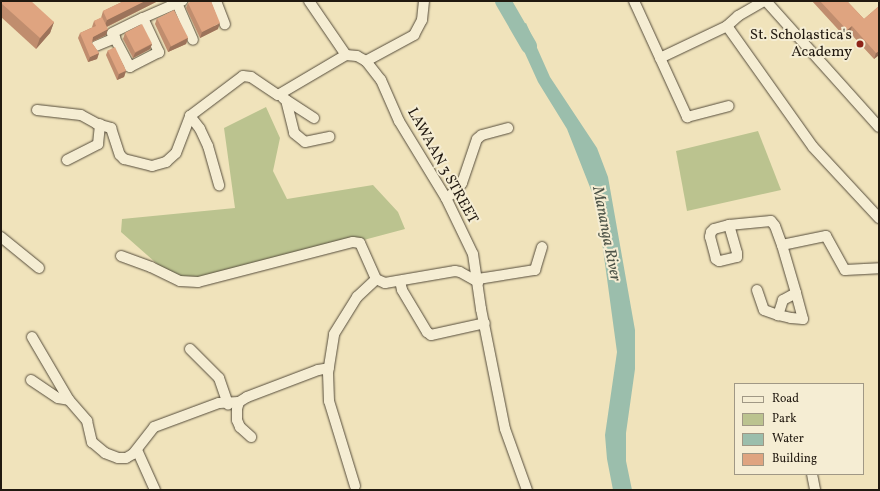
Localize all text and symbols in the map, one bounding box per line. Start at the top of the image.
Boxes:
place label: St. Scholastica's Academy [750,26,852,61]
marker: St. Scholastica's Academy [855,39,865,49]
street label: LAWAAN 3 STREET [403,105,481,227]
water label: Mananga River [587,185,625,283]
legend [734,383,864,475]
text: Road [772,391,799,407]
text: Park [772,411,797,427]
text: Water [772,431,804,447]
text: Building [772,451,817,467]

